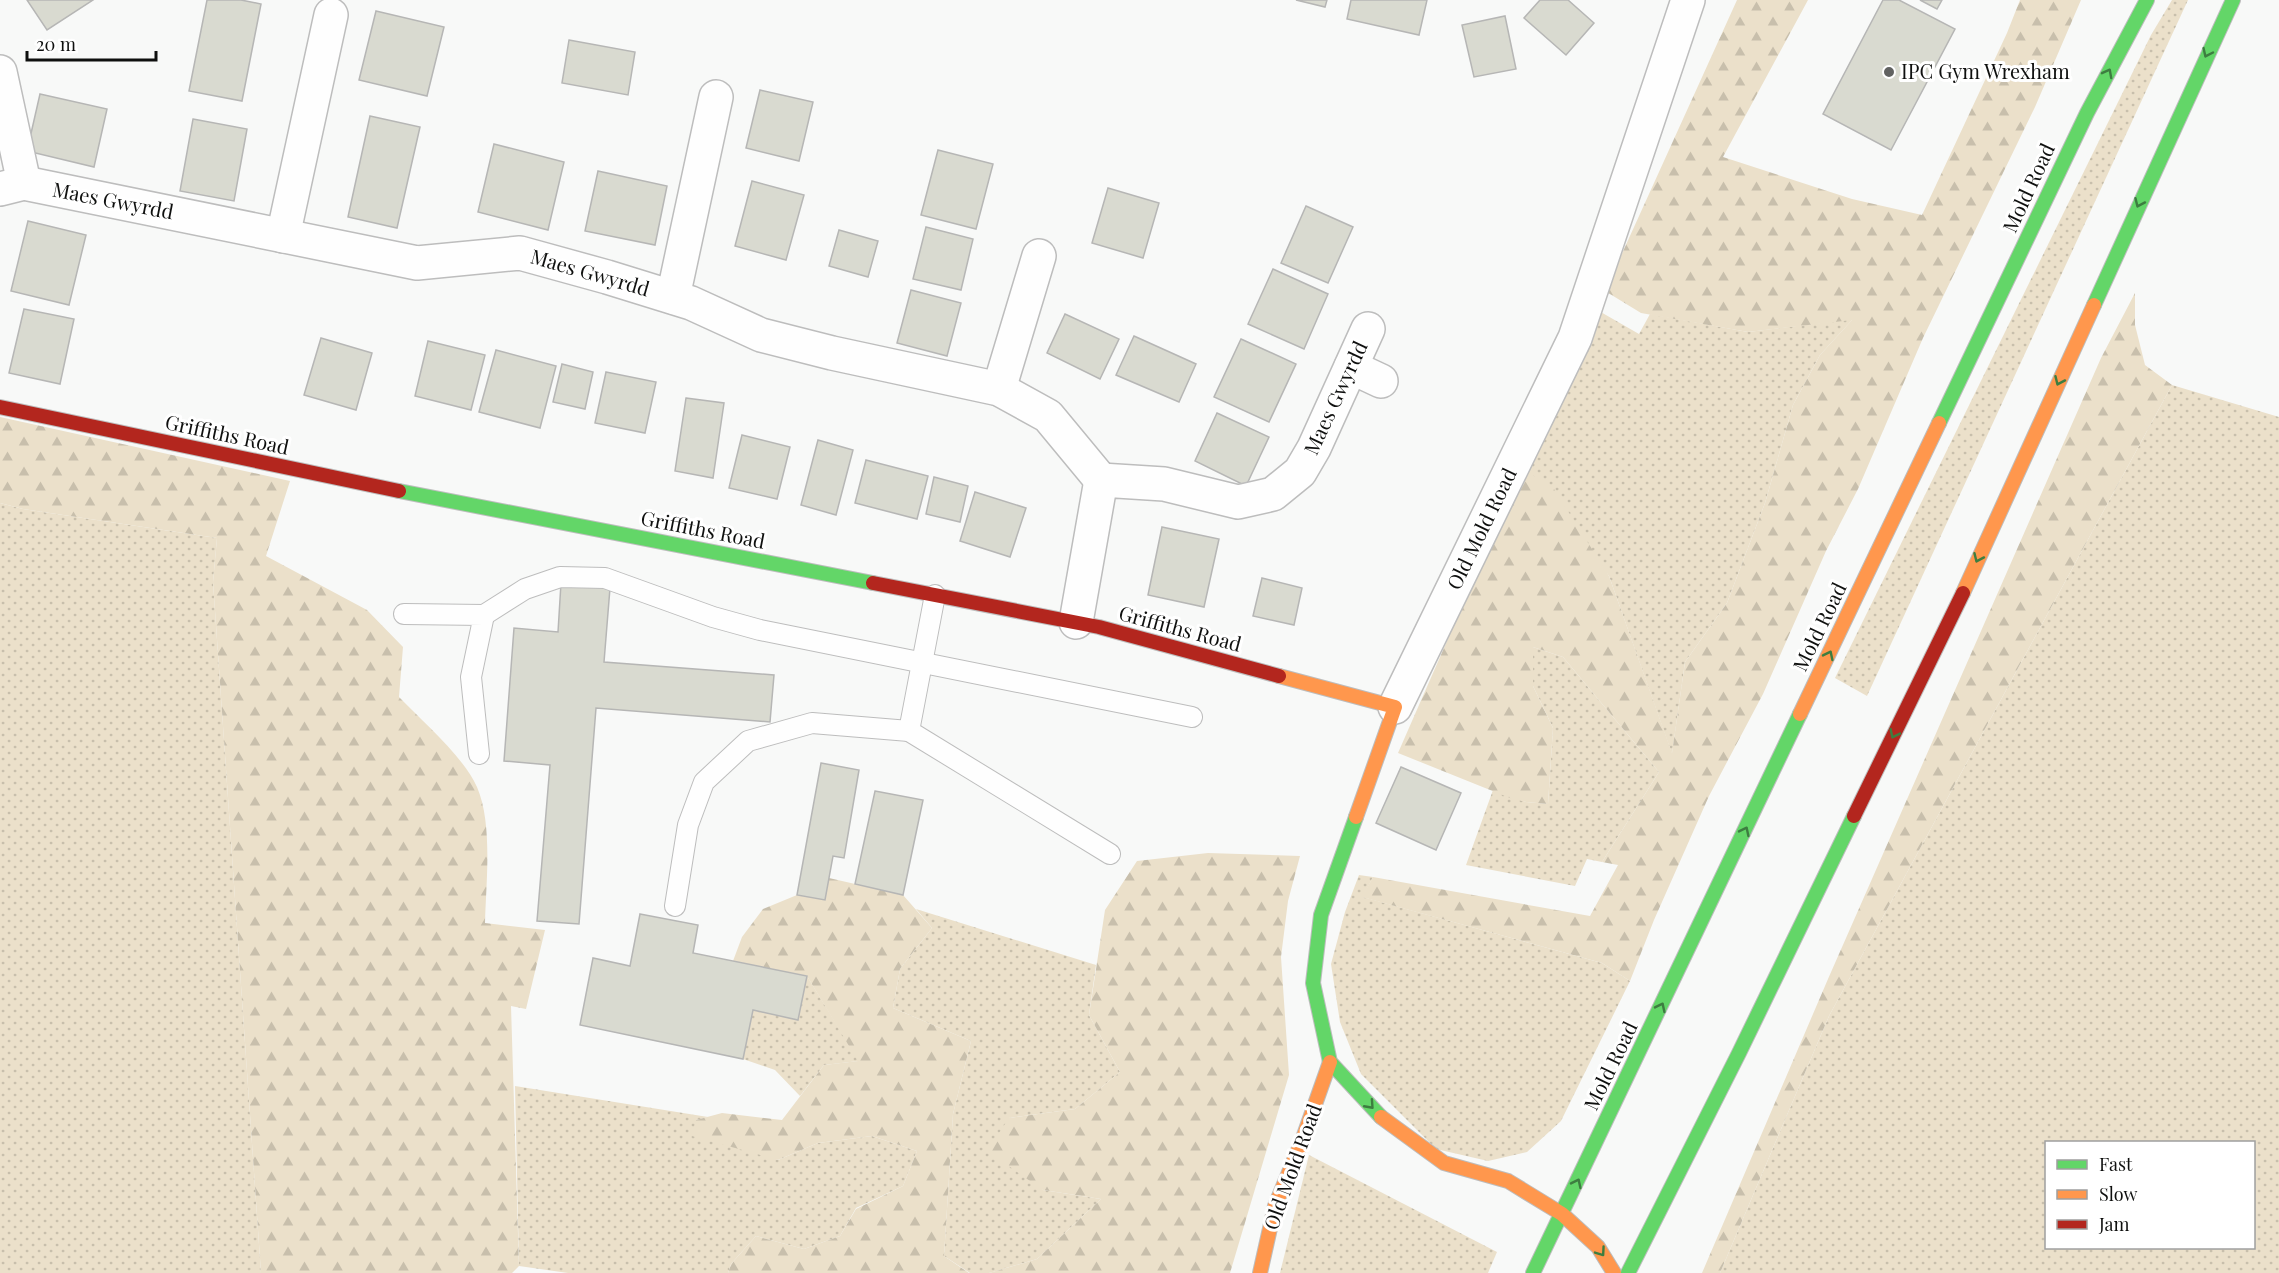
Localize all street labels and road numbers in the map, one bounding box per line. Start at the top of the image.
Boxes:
street label: Mold Road [1995,138,2060,236]
street label: Maes Gwyrdd [51,175,176,225]
street label: Maes Gwyrdd [528,242,653,302]
street label: Maes Gwyrdd [1296,336,1373,459]
street label: Griffiths Road [163,407,292,460]
street label: Old Mold Road [1440,463,1522,594]
street label: Griffiths Road [639,503,768,554]
street label: Mold Road [1786,577,1852,675]
street label: Griffiths Road [1116,598,1245,657]
street label: Mold Road [1577,1016,1643,1114]
street label: Old Mold Road [1256,1099,1327,1233]

